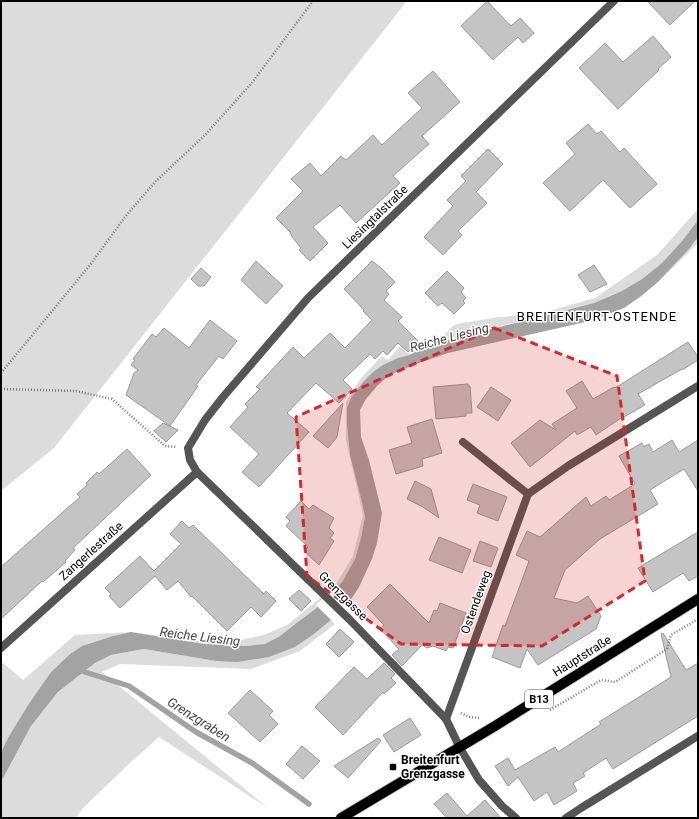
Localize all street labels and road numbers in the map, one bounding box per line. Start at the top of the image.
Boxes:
street label: Liesingtalstraße [339,182,411,252]
street label: Zangerlestraße [56,519,126,583]
street label: Ostendeweg [458,568,494,636]
street label: Grenzgasse [316,569,370,623]
street label: Hauptstraße [550,632,614,680]
road number: B13 [525,690,553,708]

